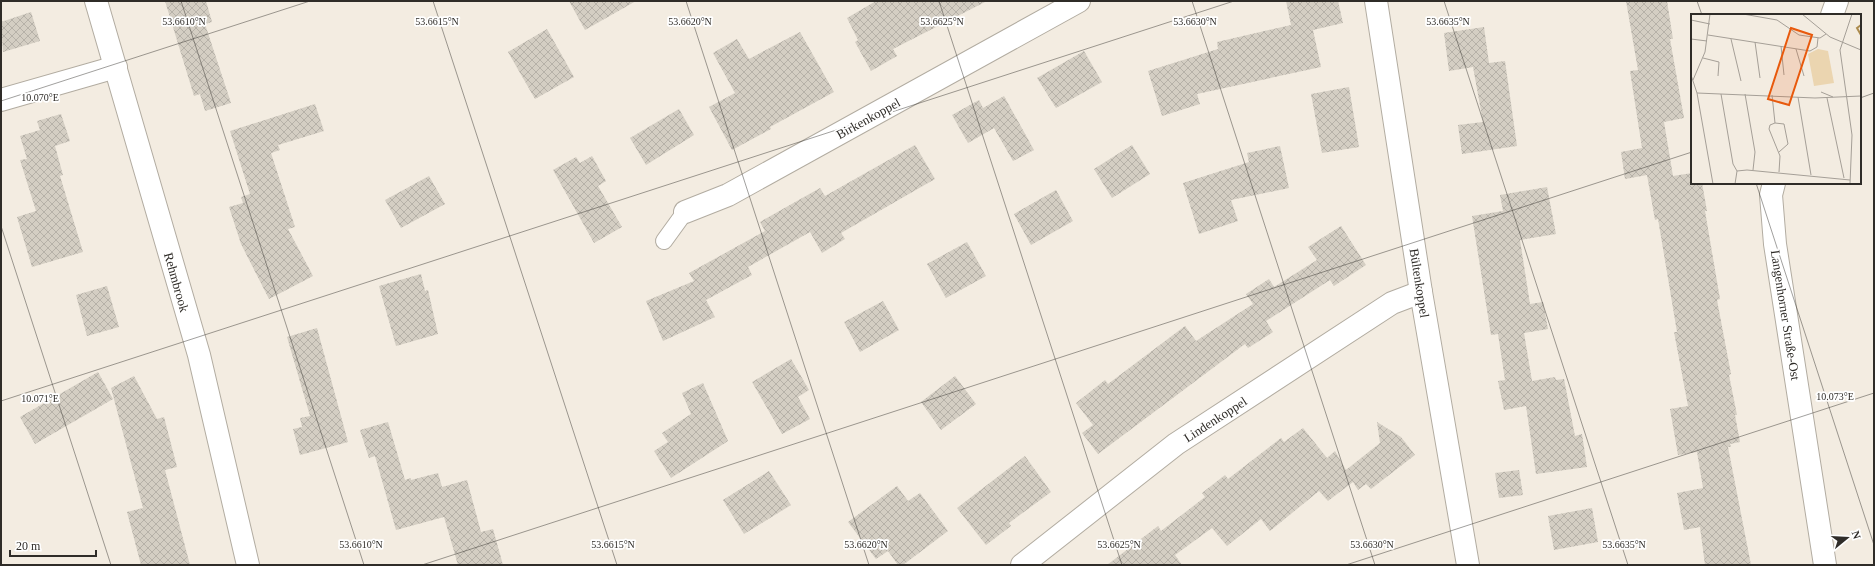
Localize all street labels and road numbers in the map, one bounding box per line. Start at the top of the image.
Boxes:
street label: Birkenkoppel [834,95,903,142]
street label: Bültenkoppel [1407,247,1432,319]
street label: Langenhorner Straße-Ost [1768,249,1803,382]
street label: Rehmbrook [161,251,192,314]
street label: Lindenkoppel [1181,393,1250,445]

